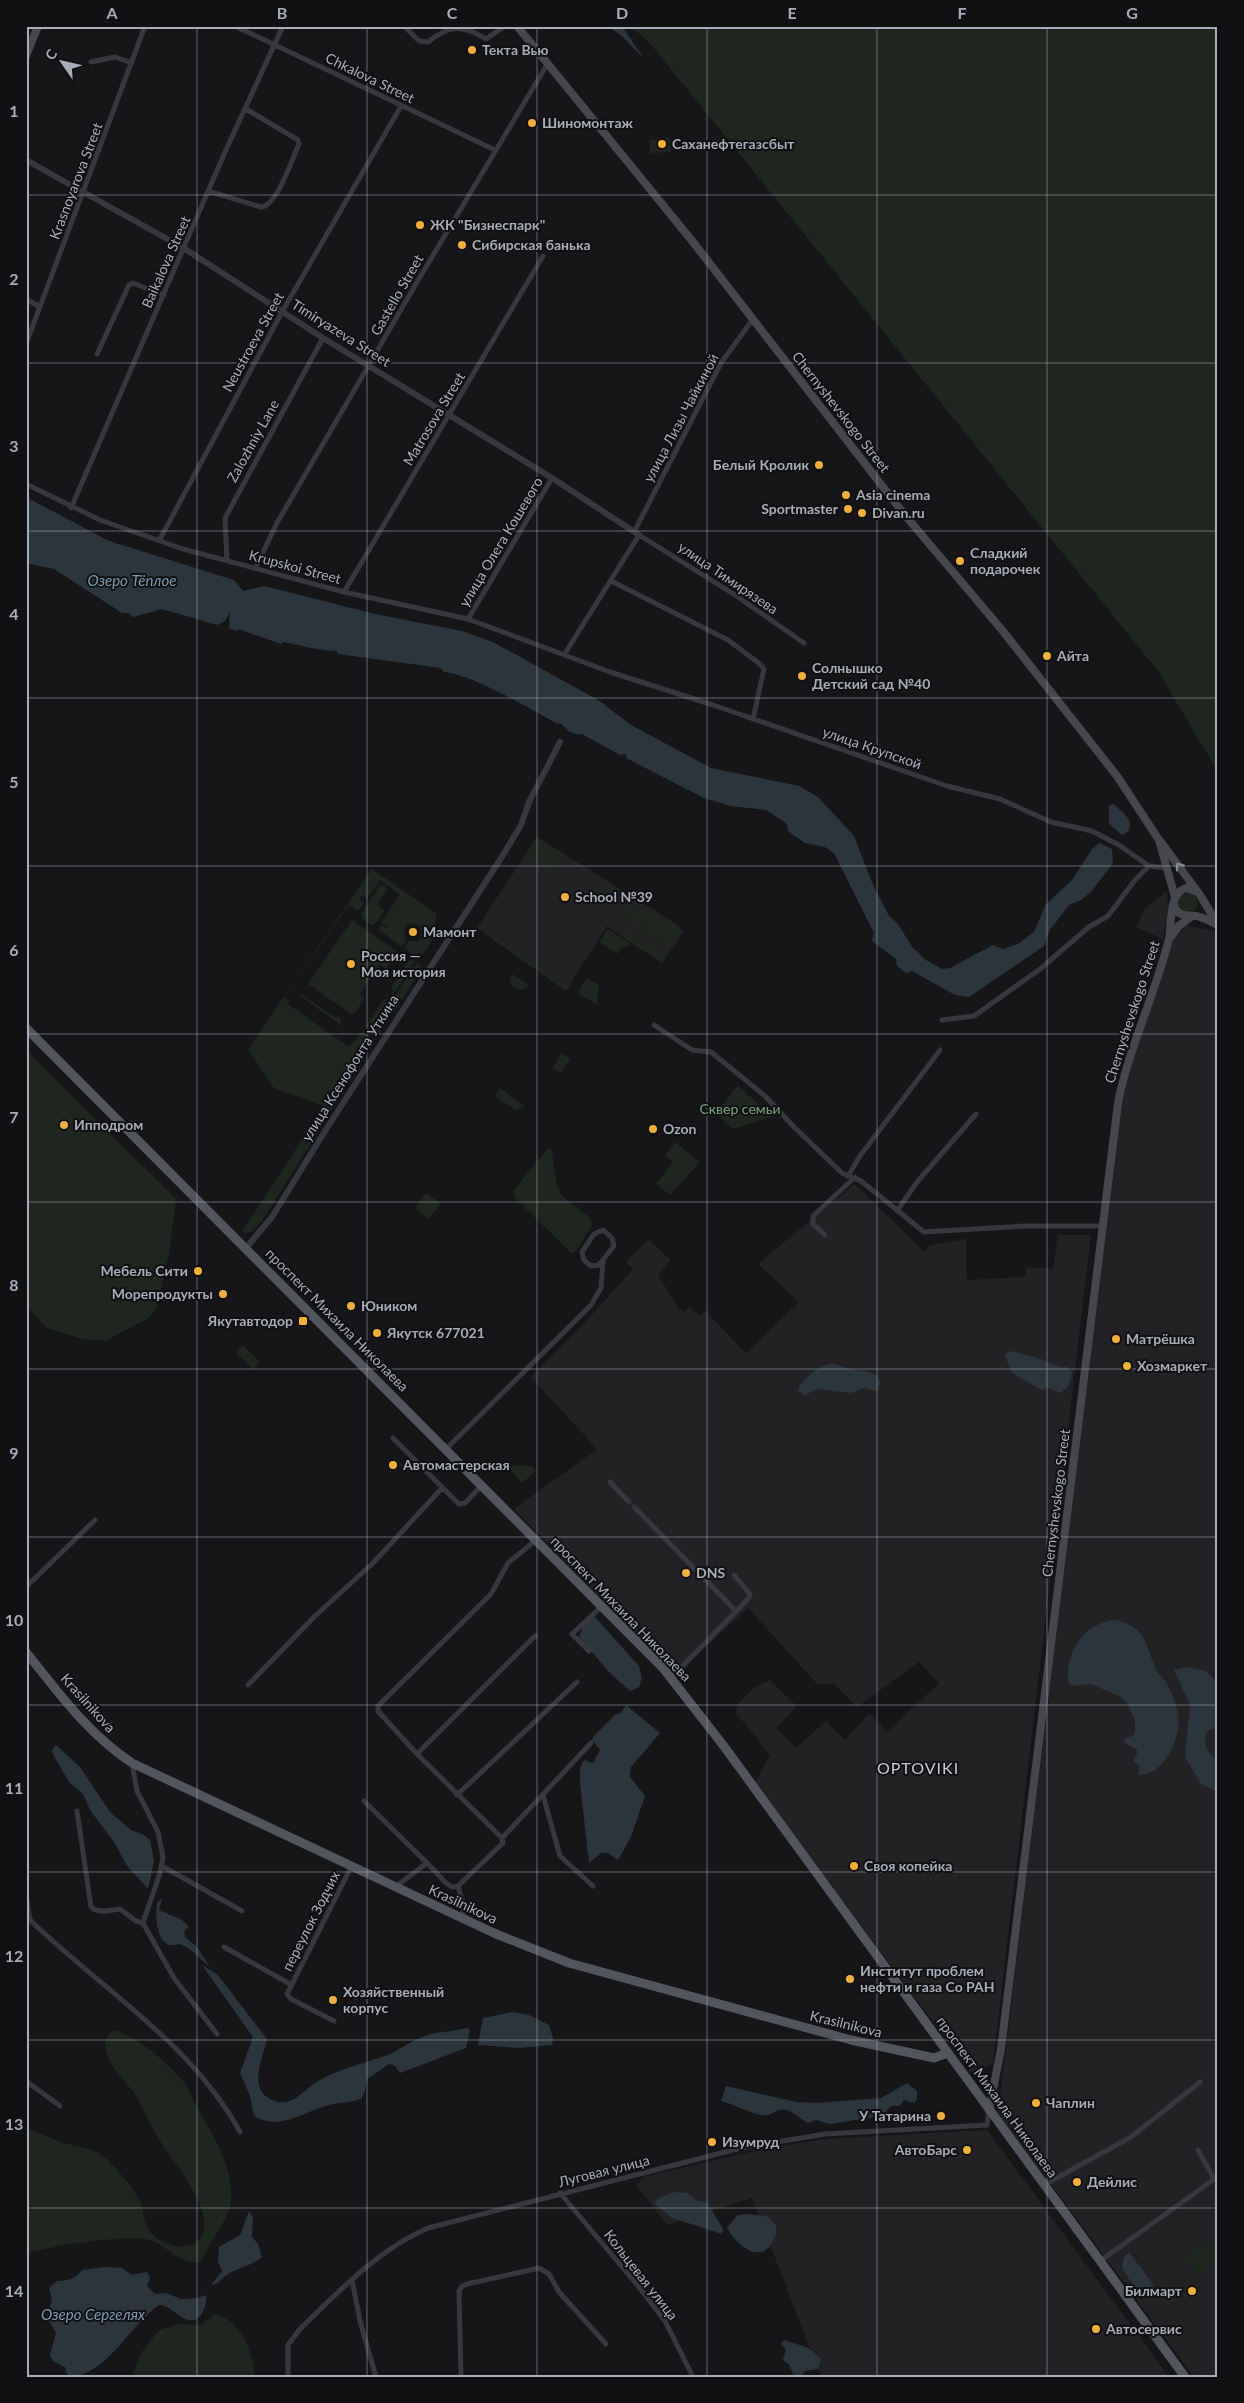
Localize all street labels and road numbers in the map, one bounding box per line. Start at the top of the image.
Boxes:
street label: Chkalova Street [323,49,417,106]
street label: Krasnoyarova Street [45,120,106,242]
street label: Baikalova Street [138,213,193,310]
street label: Gastello Street [367,251,427,338]
street label: Neustroeva Street [218,289,287,395]
street label: Timiryazeva Street [289,295,394,370]
street label: Chernyshevskogo Street [789,348,894,476]
street label: улица Лизы Чайкиной [639,351,722,485]
street label: Matrosova Street [399,369,468,468]
street label: Zalozhniy Lane [223,397,282,485]
street label: улица Олега Кошевого [455,474,546,610]
street label: улица Тимирязева [675,538,781,617]
street label: Krupskoi Street [247,546,343,587]
street label: улица Крупской [820,723,924,772]
street label: Chernyshevskogo Street [1100,938,1163,1085]
street label: улица Ксенофонта Уткина [298,991,402,1144]
street label: проспект Михаила Николаева [262,1245,412,1395]
street label: Chernyshevskogo Street [1038,1428,1073,1578]
street label: проспект Михаила Николаева [548,1533,695,1685]
street label: Krasilnikova [57,1670,119,1736]
street label: переулок Зодчих [278,1868,343,1974]
street label: Krasilnikova [426,1880,500,1927]
street label: Krasilnikova [808,2006,884,2041]
street label: проспект Михаила Николаева [933,2013,1062,2181]
street label: Луговая улица [556,2151,651,2190]
street label: Кольцевая улица [601,2226,682,2323]

